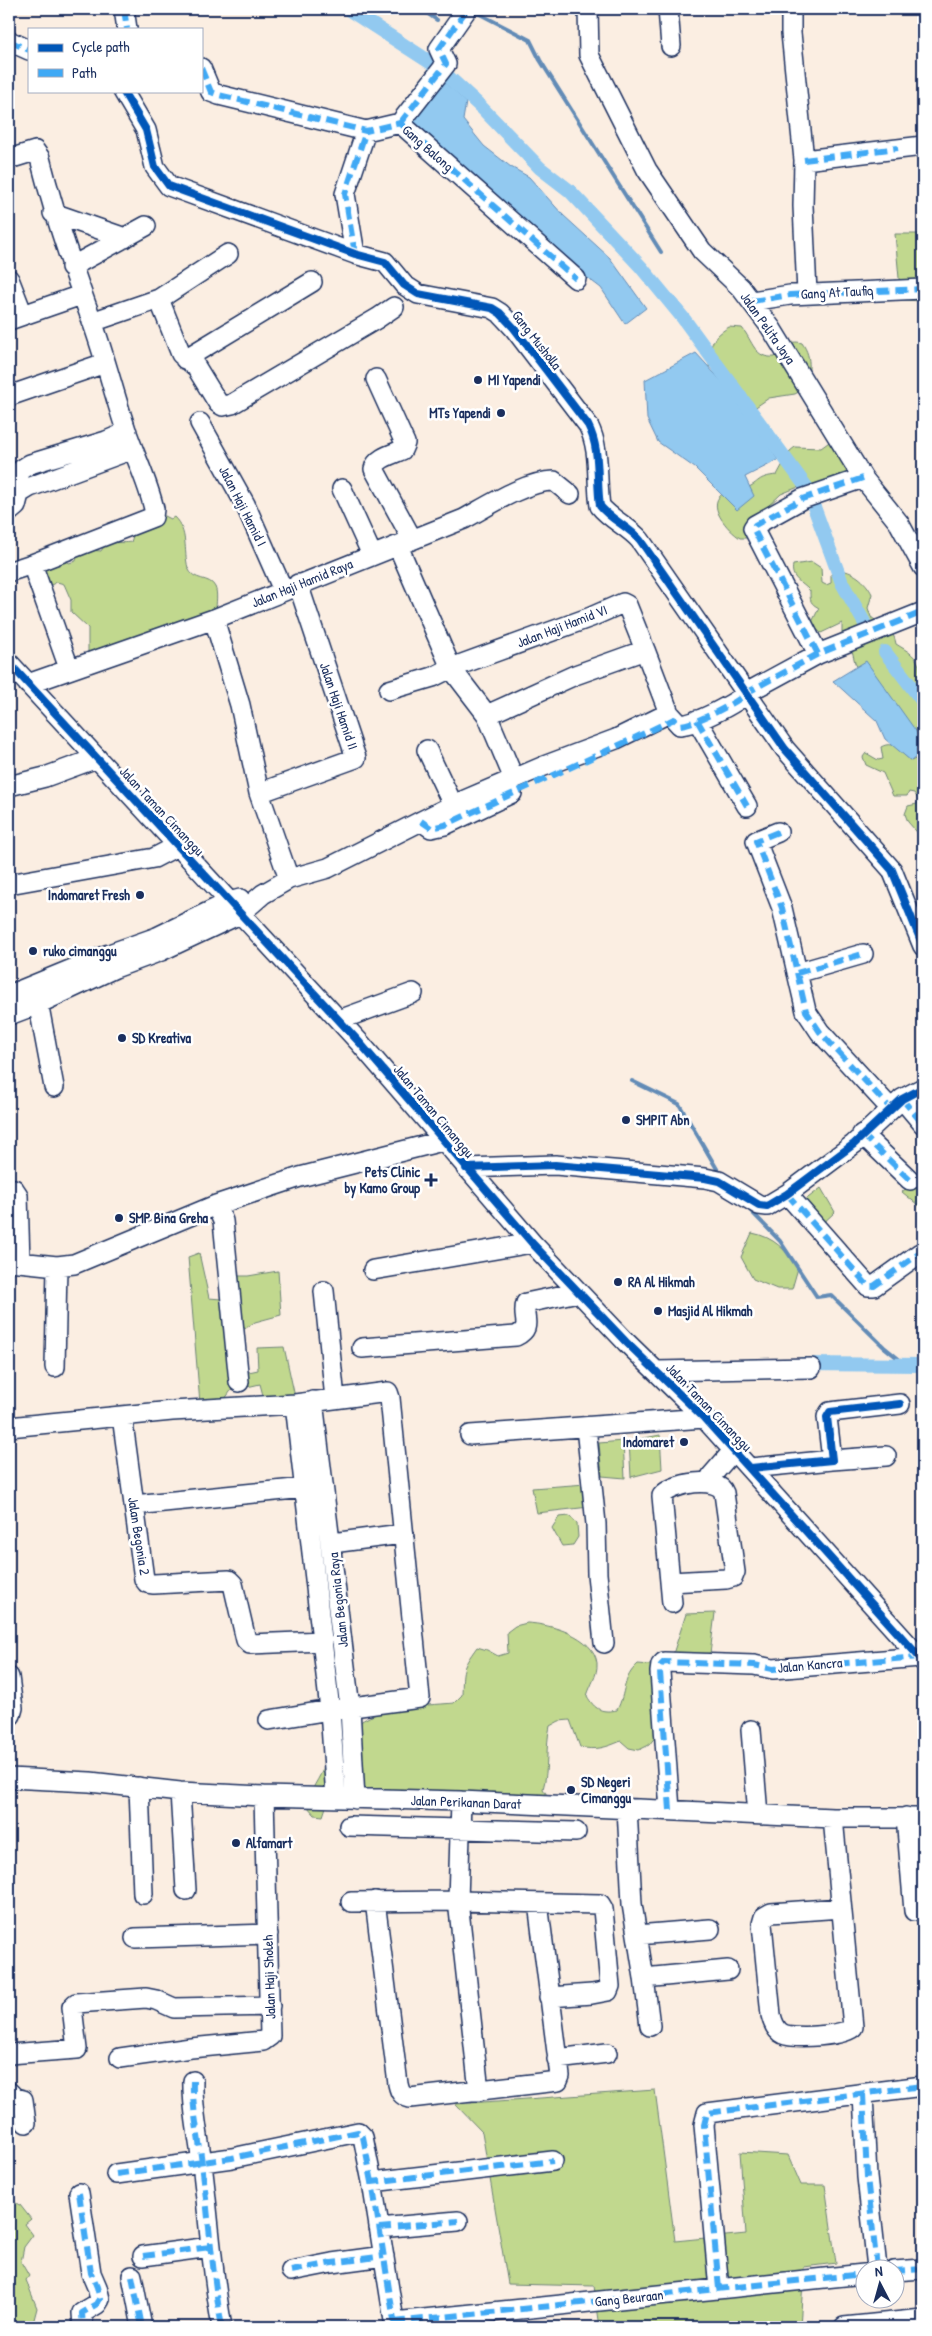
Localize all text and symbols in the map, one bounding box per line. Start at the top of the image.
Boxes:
legend [28,28,202,92]
text: Cycle path [72,36,130,57]
text: Path [72,62,97,83]
street label: Gang Balong [398,120,458,176]
street label: Gang At Taufiq [800,280,874,304]
street label: Jalan Pelita Jaya [736,288,801,369]
street label: Gang Musholla [507,306,567,374]
place label: MI Yapendi [488,370,541,391]
marker: MI Yapendi [472,374,484,386]
place label: MTs Yapendi [429,403,491,424]
marker: MTs Yapendi [495,407,507,419]
street label: Jalan Haji Hamid I [214,462,272,550]
street label: Jalan Haji Hamid Raya [248,553,356,612]
street label: Jalan Haji Hamid VI [514,600,610,652]
street label: Jalan Haji Hamid II [315,660,363,752]
street label: Jalan Taman Cimanggu [115,762,209,861]
place label: Indomaret Fresh [48,885,130,904]
marker: Indomaret Fresh [134,889,146,901]
place label: ruko cimanggu [43,941,117,962]
marker: ruko cimanggu [27,945,39,957]
place label: SD Kreativa [132,1028,192,1047]
marker: SD Kreativa [116,1032,128,1044]
street label: Jalan Taman Cimanggu [389,1060,479,1162]
place label: SMPIT Abn [636,1110,689,1129]
marker: SMPIT Abn [620,1114,632,1126]
place label: Pets Clinic by Kamo Group [345,1162,421,1199]
marker: Pets Clinic by Kamo Group [424,1173,438,1187]
place label: SMP Bina Greha [129,1208,209,1227]
marker: SMP Bina Greha [113,1212,125,1224]
place label: RA Al Hikmah [628,1272,695,1291]
marker: RA Al Hikmah [612,1276,624,1288]
place label: Masjid Al Hikmah [668,1301,753,1321]
marker: Masjid Al Hikmah [652,1305,664,1317]
street label: Jalan Taman Cimanggu [661,1358,757,1456]
place label: Indomaret [622,1432,675,1451]
marker: Indomaret [678,1436,690,1448]
street label: Jalan Begonia 2 [123,1496,155,1577]
street label: Jalan Begonia Raya [323,1551,353,1648]
street label: Jalan Kancra [777,1652,844,1677]
place label: SD Negeri Cimanggu [581,1772,632,1809]
marker: SD Negeri Cimanggu [565,1784,577,1796]
street label: Jalan Perikanan Darat [410,1790,522,1813]
place label: Alfamart [246,1833,293,1852]
marker: Alfamart [230,1837,242,1849]
street label: Jalan Haji Sholeh [258,1934,280,2019]
north arrow [854,2258,904,2308]
text: N [874,2261,884,2280]
street label: Gang Beuraan [594,2284,664,2312]

